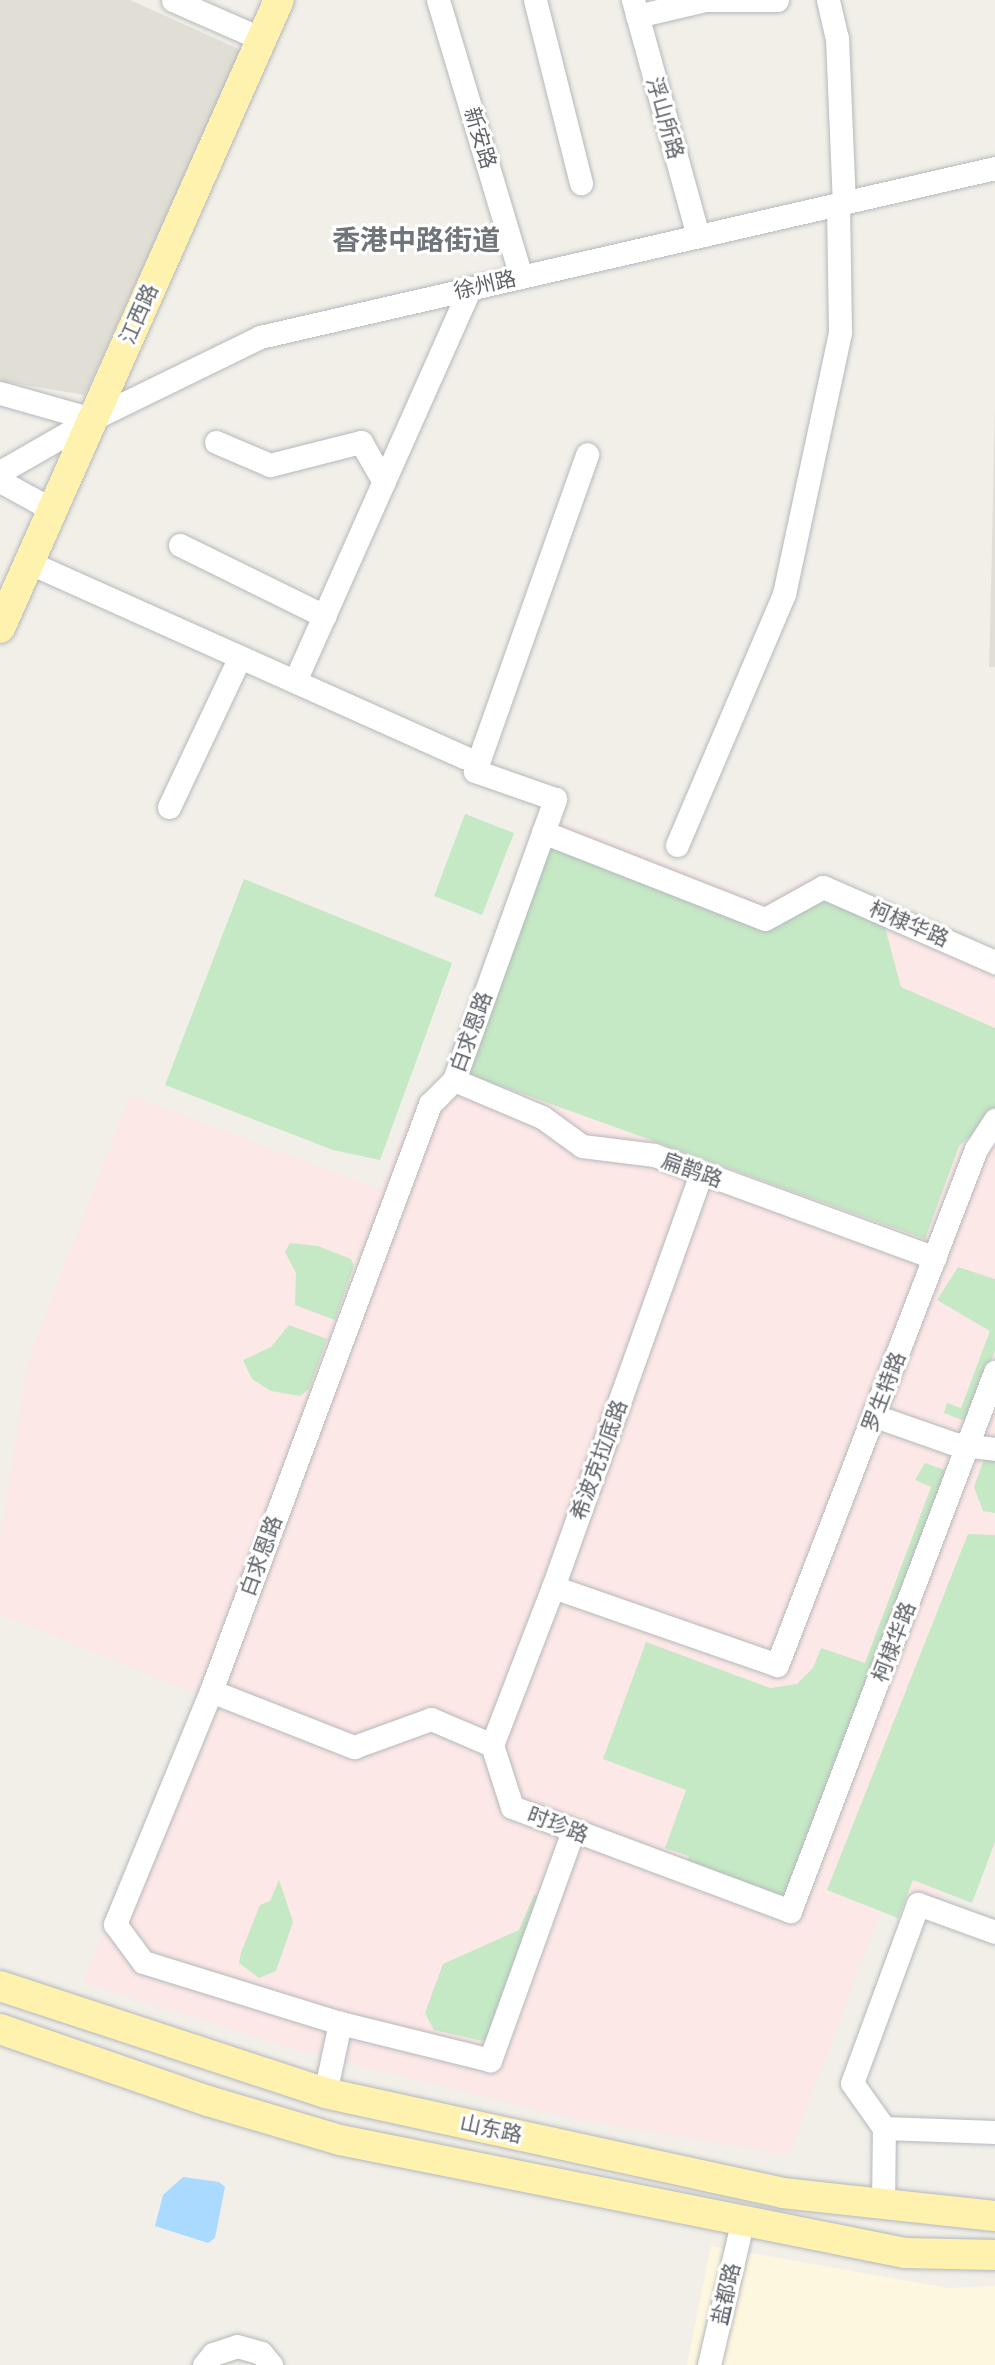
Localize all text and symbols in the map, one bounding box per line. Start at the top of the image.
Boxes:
street label: 浮山所路 [641,74,689,162]
street label: 新安路 [459,104,501,172]
district label: 香港中路街道 [332,223,500,257]
street label: 徐州路 [451,266,519,304]
street label: 江西路 [115,280,163,348]
street label: 柯棣华路 [865,896,953,952]
street label: 白求恩路 [445,988,497,1076]
street label: 扁鹊路 [658,1147,726,1193]
street label: 罗生特路 [857,1348,911,1436]
street label: 希波克拉底路 [566,1396,632,1524]
street label: 白求恩路 [235,1512,287,1600]
street label: 柯棣华路 [867,1598,921,1686]
street label: 时珍路 [524,1802,592,1848]
street label: 山东路 [458,2110,524,2148]
street label: 盐都路 [707,2260,745,2328]

